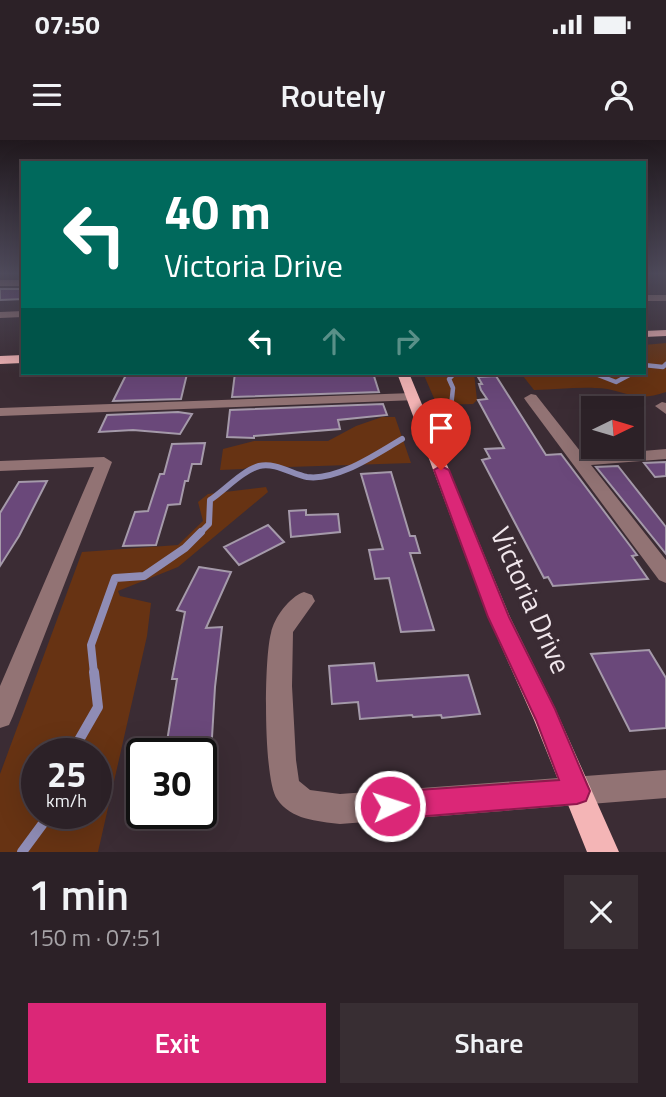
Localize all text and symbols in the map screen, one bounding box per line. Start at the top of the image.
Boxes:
text: 07:50 [35,5,100,44]
text: Routely [280,71,386,119]
icon: menu [28,76,66,114]
icon: person [600,76,638,114]
text: 40 m [164,173,271,248]
icon: left [49,189,140,280]
text: Victoria Drive [164,241,343,289]
icon: left [242,322,280,360]
icon: ahead [315,322,353,360]
icon: right [388,322,426,360]
north arrow [581,396,644,458]
map controls [581,396,644,459]
pin [411,398,471,470]
icon: arrive [422,409,460,447]
street label: Victoria Drive [480,520,583,680]
speed limit sign: 30 [126,738,217,829]
text: 25 [47,747,86,801]
position arrow [353,769,427,843]
text: km/h [46,787,87,814]
text: 1 min [28,862,129,926]
button: close [564,875,638,949]
text: 150 m · 07:51 [28,920,163,955]
button: Exit [28,1003,326,1083]
button: Share [340,1003,638,1083]

